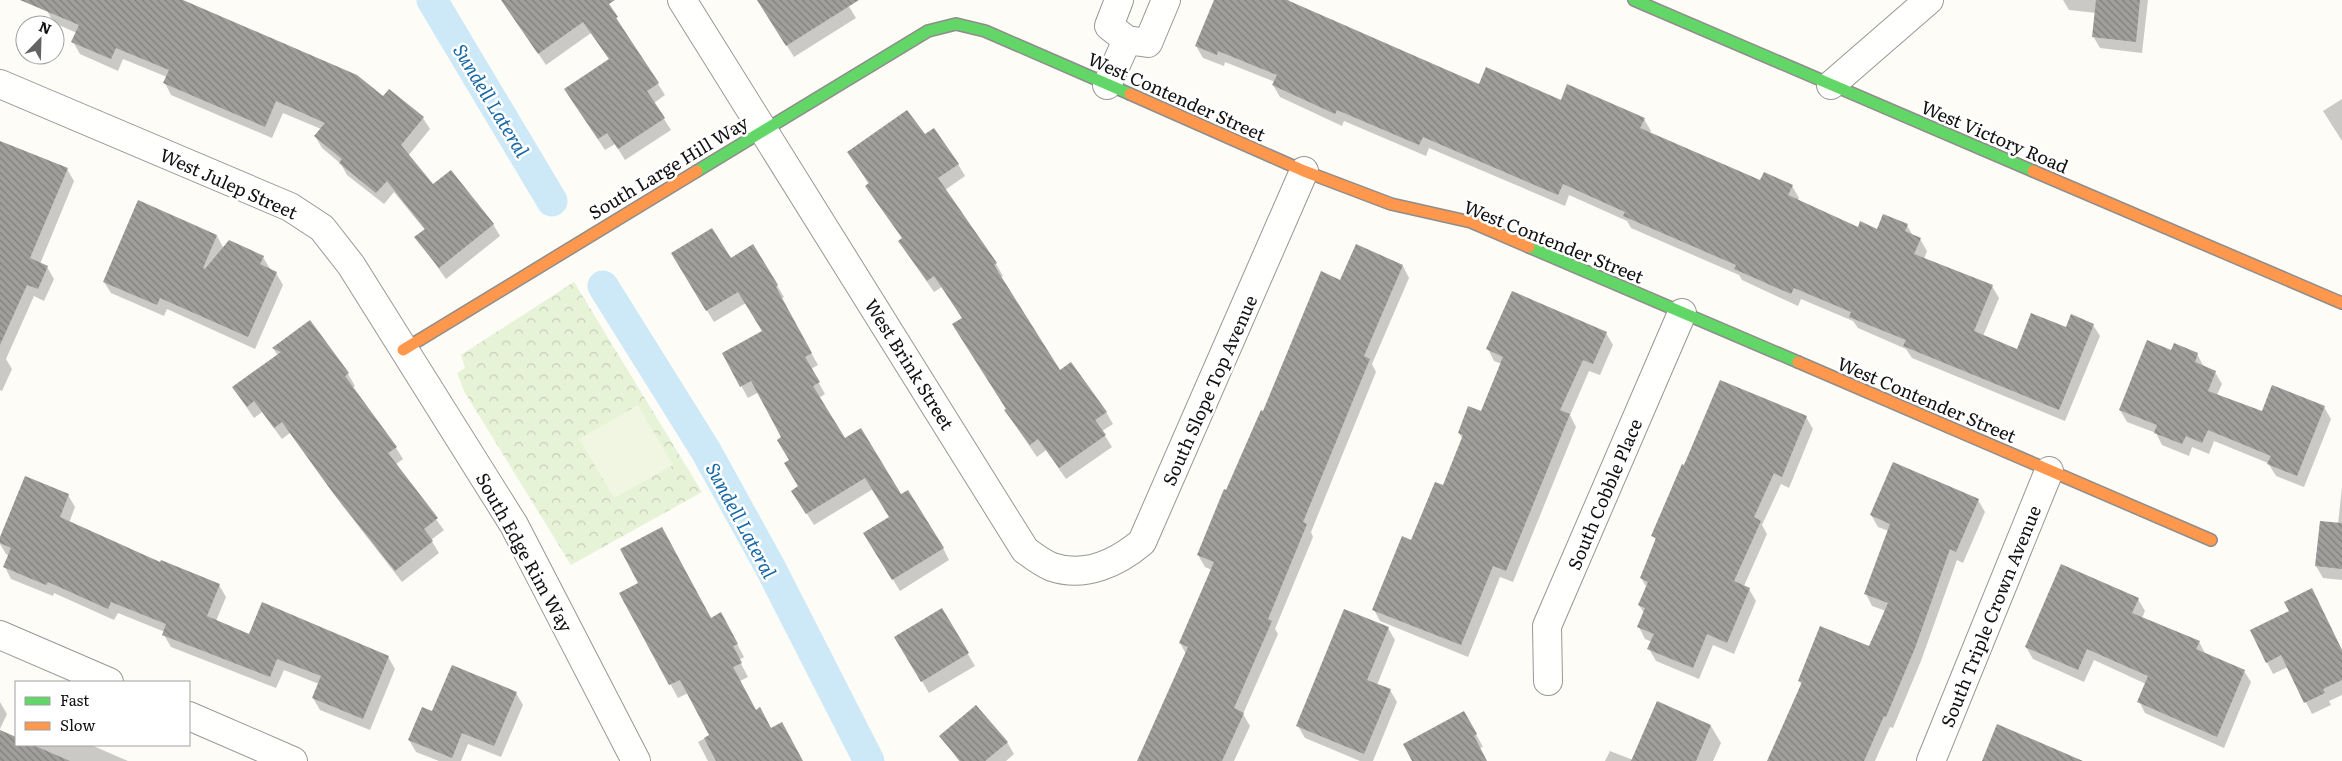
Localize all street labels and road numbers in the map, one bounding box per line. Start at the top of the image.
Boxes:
street label: West Contender Street [1084,45,1271,148]
street label: West Victory Road [1917,93,2073,179]
street label: South Large Hill Way [583,108,754,226]
street label: West Julep Street [156,141,303,226]
street label: West Contender Street [1460,193,1649,290]
street label: South Slope Top Avenue [1155,290,1263,490]
street label: West Brink Street [859,293,962,435]
street label: West Contender Street [1833,349,2021,449]
street label: South Cobble Place [1560,414,1648,574]
street label: South Edge Rim Way [470,467,580,637]
street label: South Triple Crown Avenue [1933,501,2047,731]

